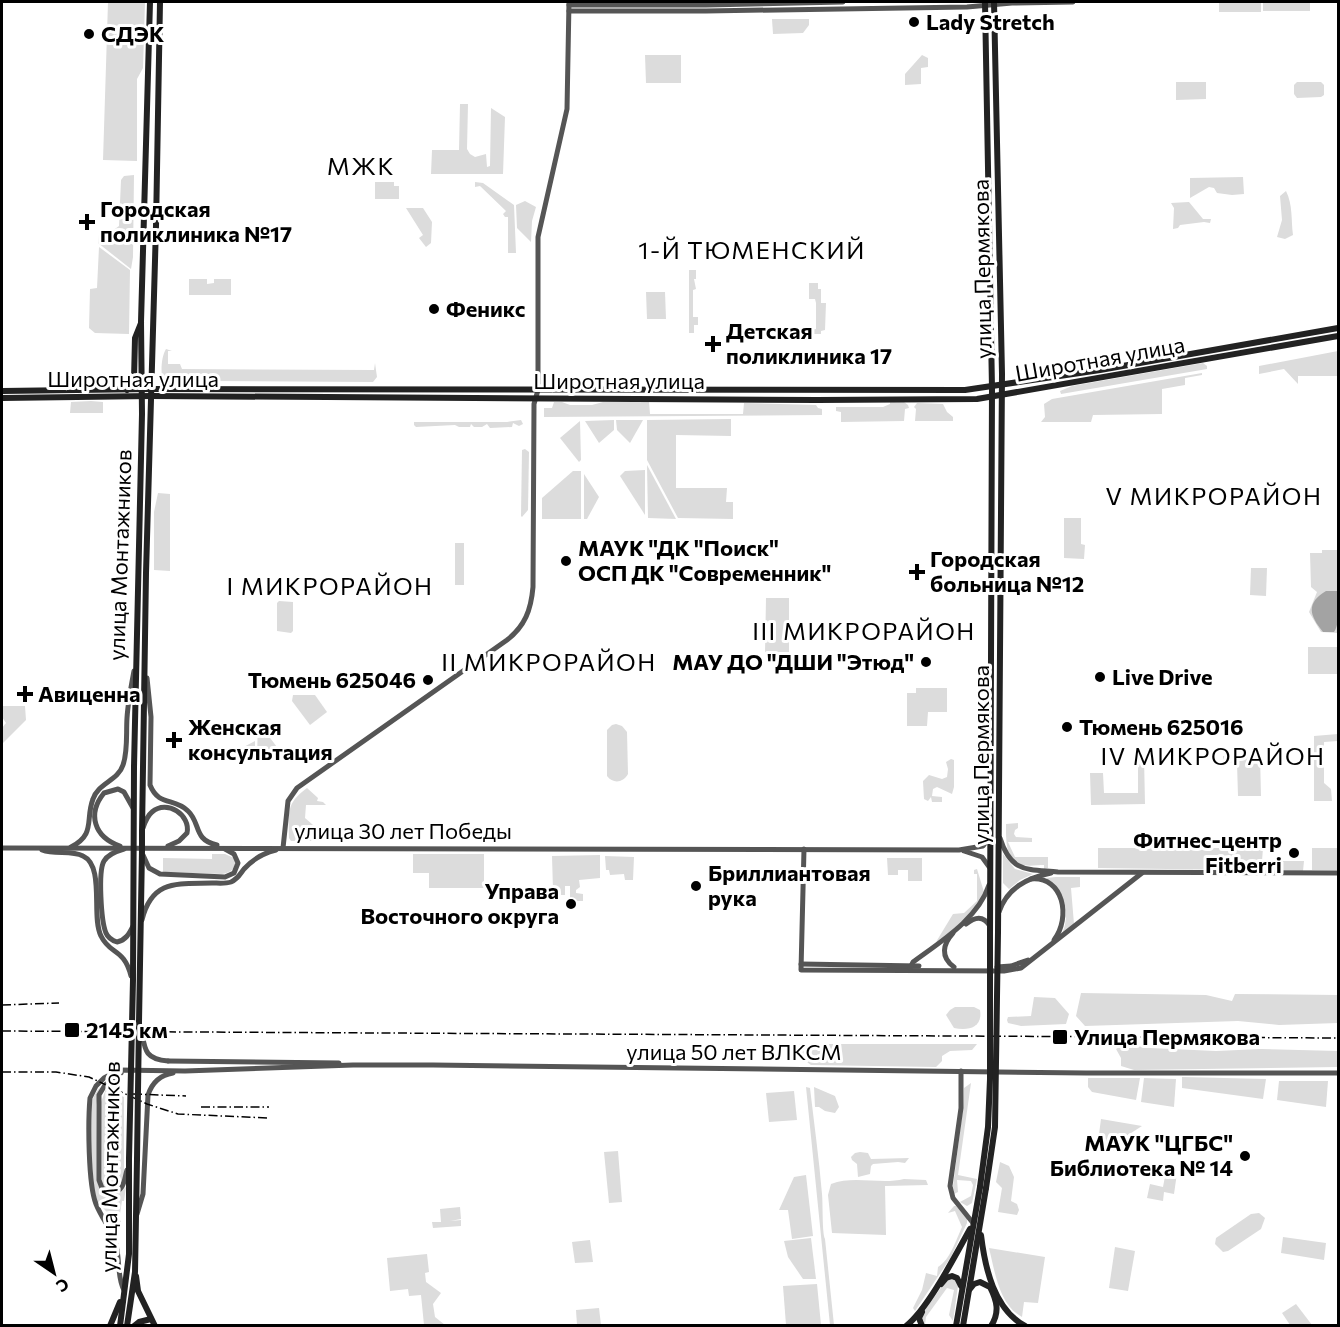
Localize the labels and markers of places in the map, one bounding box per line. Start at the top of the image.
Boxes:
place label: Lady Stretch [926,8,1055,35]
marker: Lady Stretch [907,15,921,29]
place label: СДЭК [101,20,164,47]
marker: СДЭК [82,27,96,41]
place label: Городская поликлиника №17 [100,195,292,247]
marker: Городская поликлиника №17 [78,213,96,231]
place label: Феникс [446,295,525,322]
marker: Феникс [427,302,441,316]
place label: Детская поликлиника 17 [726,317,892,369]
marker: Детская поликлиника 17 [704,335,722,353]
place label: МАУК "ДК "Поиск" ОСП ДК "Современник" [578,534,831,586]
place label: Городская больница №12 [930,545,1084,597]
marker: МАУК "ДК "Поиск" ОСП ДК "Современник" [559,554,573,568]
marker: Городская больница №12 [908,563,926,581]
place label: МАУ ДО "ДШИ "Этюд" [672,648,914,675]
marker: МАУ ДО "ДШИ "Этюд" [919,655,933,669]
place label: Live Drive [1112,663,1213,690]
place label: Тюмень 625046 [248,666,416,693]
marker: Live Drive [1093,670,1107,684]
marker: Тюмень 625046 [421,673,435,687]
place label: Авиценна [38,680,141,707]
marker: Авиценна [16,685,34,703]
place label: Женская консультация [188,713,333,765]
place label: Тюмень 625016 [1079,713,1244,740]
marker: Тюмень 625016 [1060,720,1074,734]
marker: Женская консультация [165,731,183,749]
place label: Фитнес-центр Fitberri [1133,826,1282,878]
marker: Фитнес-центр Fitberri [1287,846,1301,860]
place label: Бриллиантовая рука [708,859,871,911]
place label: Управа Восточного округа [360,877,559,929]
marker: Бриллиантовая рука [689,879,703,893]
marker: Управа Восточного округа [564,897,578,911]
place label: 2145 км [86,1016,168,1043]
marker: 2145 км [63,1021,81,1039]
place label: Улица Пермякова [1074,1023,1260,1050]
marker: Улица Пермякова [1051,1028,1069,1046]
place label: МАУК "ЦГБС" Библиотека № 14 [1050,1129,1233,1181]
marker: МАУК "ЦГБС" Библиотека № 14 [1238,1149,1252,1163]

